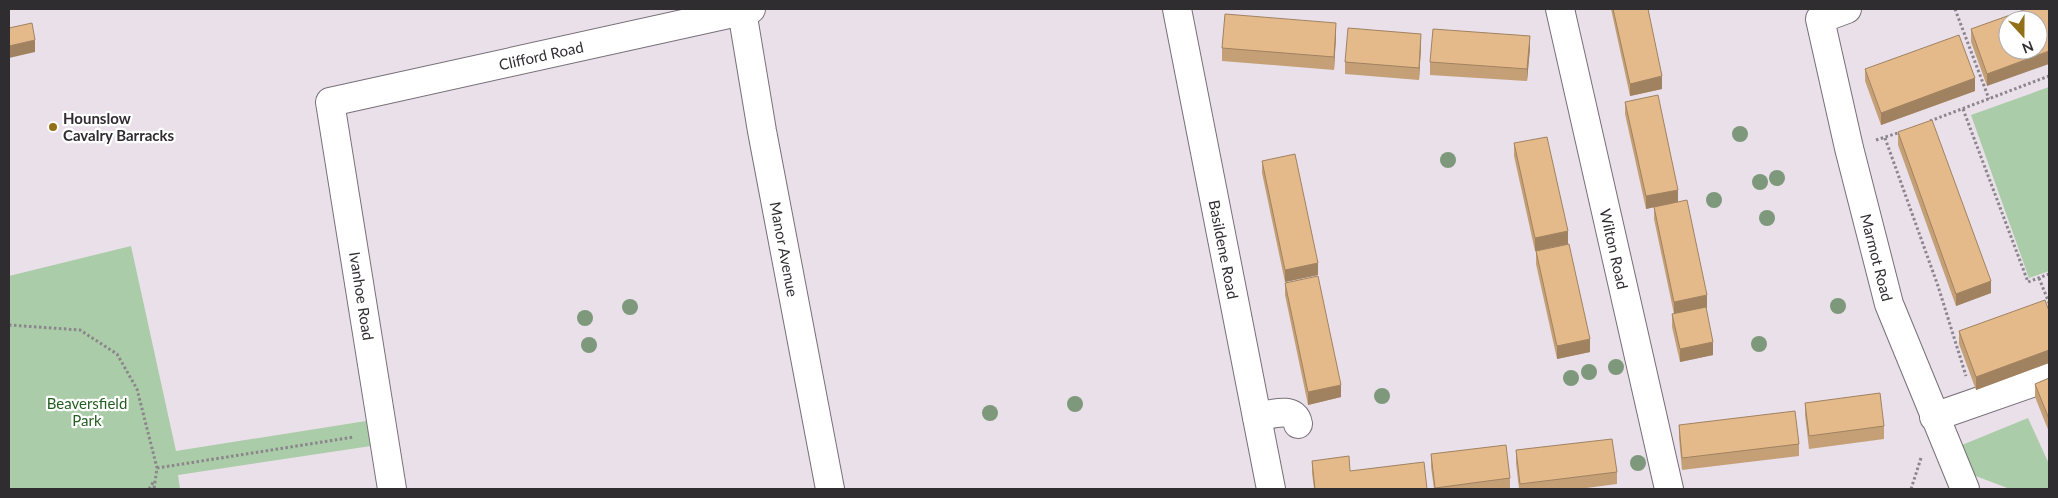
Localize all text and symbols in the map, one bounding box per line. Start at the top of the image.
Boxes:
north arrow [1998,10,2048,60]
street label: Clifford Road [497,37,585,73]
text: N [2020,38,2036,57]
place label: Hounslow Cavalry Barracks [63,109,175,144]
marker: Hounslow Cavalry Barracks [47,121,59,133]
street label: Basildene Road [1206,198,1243,300]
street label: Manor Avenue [767,200,802,298]
street label: Wilton Road [1597,207,1632,291]
street label: Marmot Road [1857,212,1897,303]
street label: Ivanhoe Road [346,250,378,342]
park label: Beaversfield Park [47,394,127,429]

